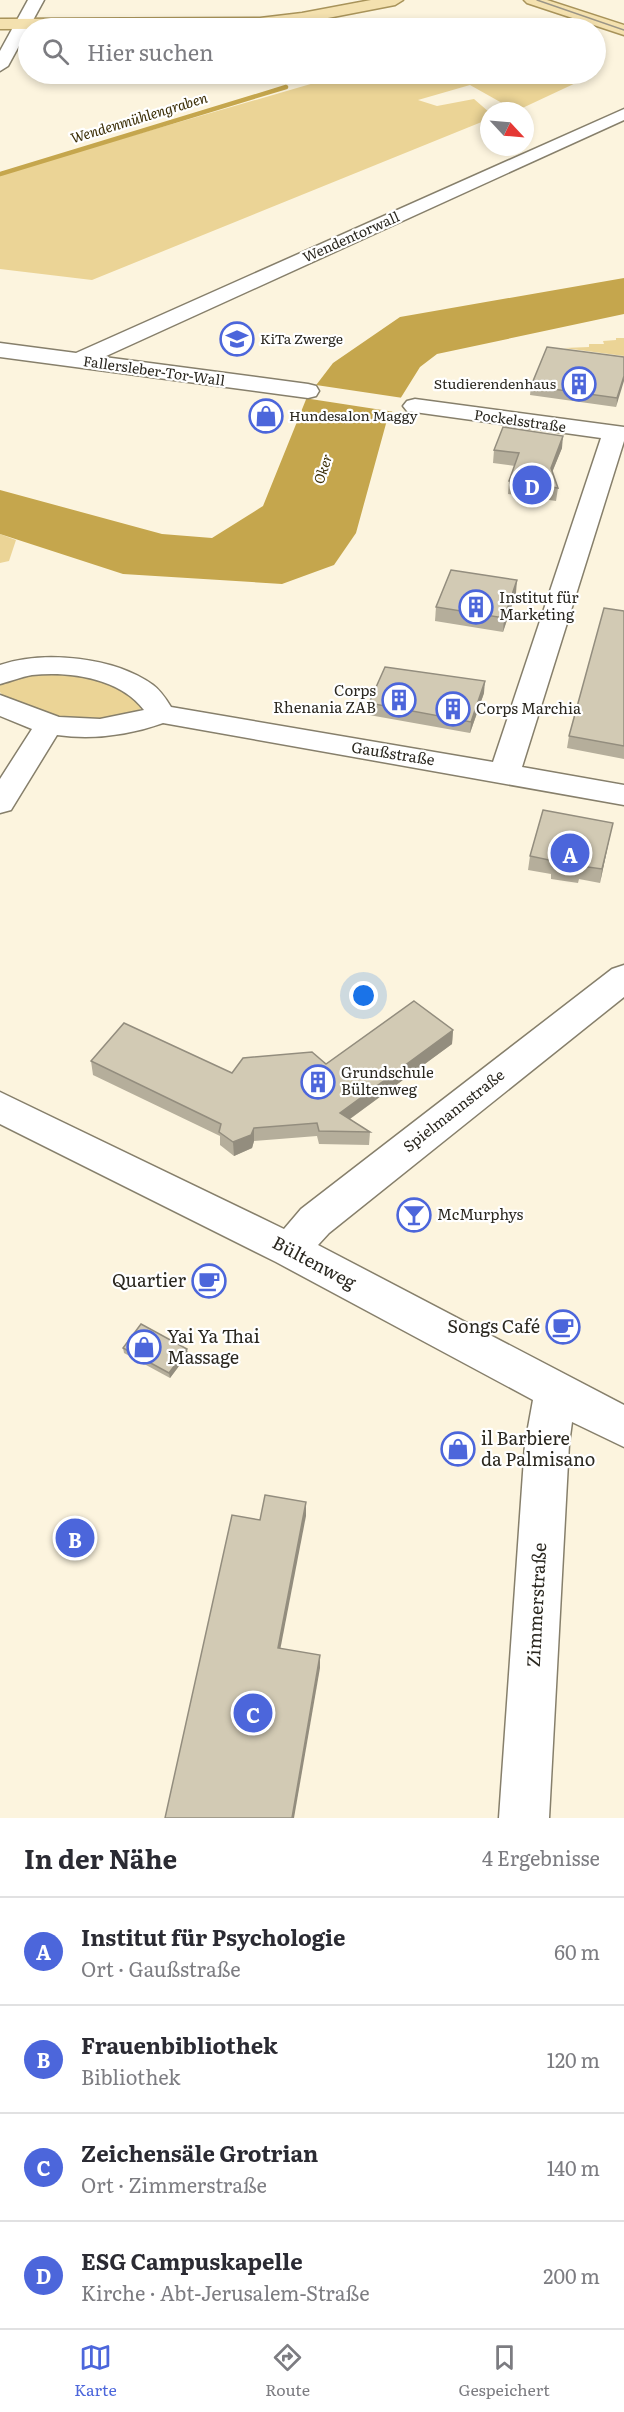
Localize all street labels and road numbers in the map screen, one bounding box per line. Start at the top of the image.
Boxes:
street label: Wendentorwall [299,206,402,266]
street label: Fallersleber-Tor-Wall [82,350,227,390]
street label: Pockelsstraße [473,404,567,436]
street label: Gaußstraße [350,735,437,770]
street label: Spielmannstraße [397,1063,509,1157]
street label: Bültenweg [268,1228,362,1295]
street label: Zimmerstraße [519,1542,552,1668]

